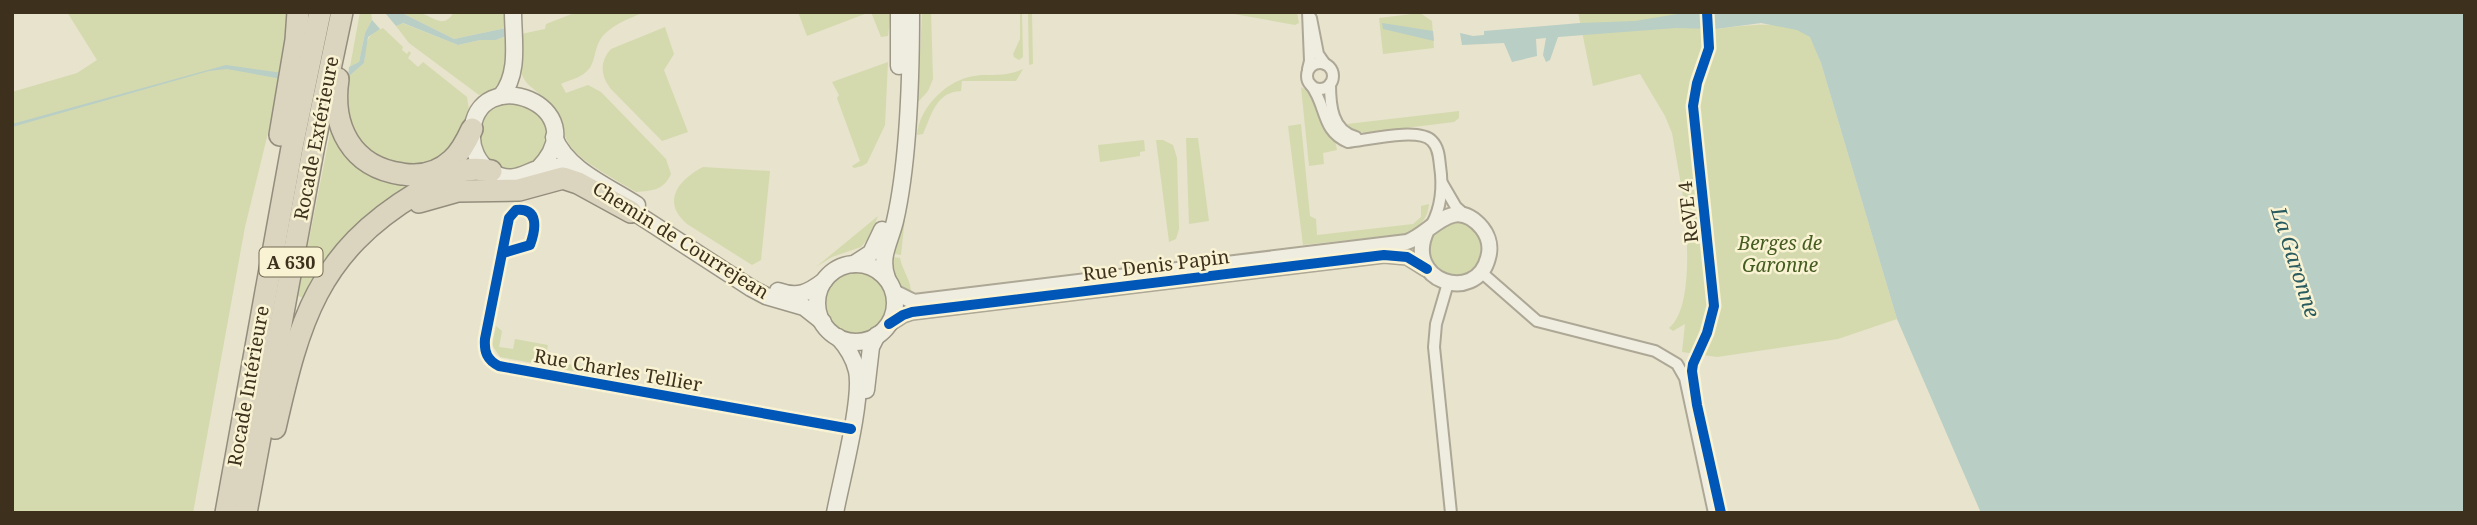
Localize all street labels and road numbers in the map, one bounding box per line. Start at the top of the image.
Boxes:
street label: Rocade Extérieure [287,54,345,222]
street label: Chemin de Courrejean [588,175,774,305]
street label: ReVE 4 [1672,180,1704,244]
street label: Rue Denis Papin [1081,243,1231,287]
road number: A 630 [260,248,322,276]
street label: Rocade Intérieure [221,304,275,468]
street label: Rue Charles Tellier [532,342,704,398]

